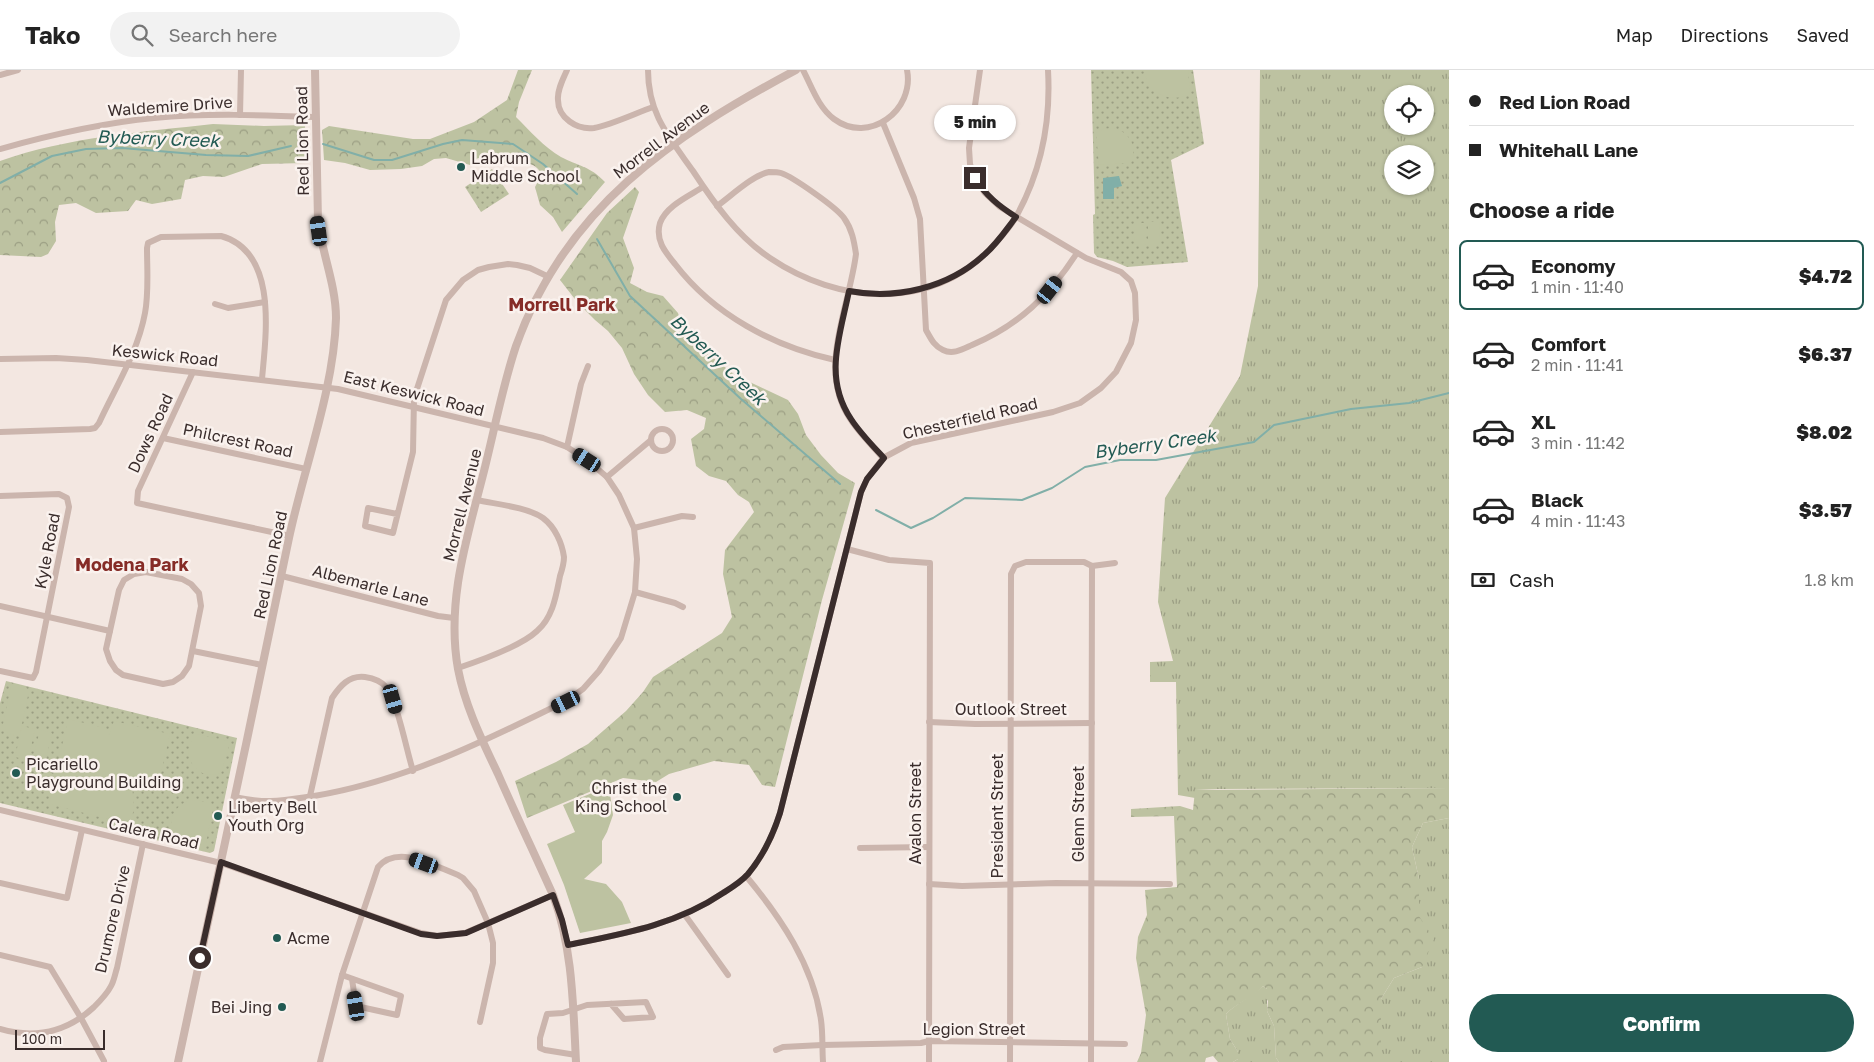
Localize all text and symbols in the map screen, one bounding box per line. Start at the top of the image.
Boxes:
search box [110,12,460,57]
text: Tako [25,20,80,49]
icon: search [128,21,156,49]
text: Search here [168,23,277,46]
text: Map [1616,24,1652,46]
text: Directions [1680,24,1768,46]
text: Saved [1796,24,1849,46]
map controls [1384,85,1434,195]
button: locate [1384,85,1434,135]
street label: Red Lion Road [291,86,313,196]
text: Red Lion Road [1499,90,1630,113]
street label: Waldemire Drive [107,92,233,120]
street label: Morrell Avenue [609,97,713,183]
callout: 5 min [934,106,1016,140]
text: 5 min [954,112,996,132]
water label: Byberry Creek [96,125,222,151]
text: Whitehall Lane [1499,138,1638,161]
button: layers [1384,145,1434,195]
place label: Labrum Middle School [471,148,580,186]
marker: Labrum Middle School [455,161,467,173]
route end [964,167,986,189]
text: Choose a ride [1469,196,1615,223]
car [309,215,328,247]
icon: car [1471,253,1516,298]
text: Economy [1531,254,1616,277]
text: $4.72 [1799,264,1852,287]
car [1034,274,1065,306]
text: 1 min · 11:40 [1531,277,1624,297]
district label: Morrell Park [508,293,616,315]
water label: Byberry Creek [666,309,772,410]
icon: car [1471,331,1516,376]
text: Comfort [1531,332,1606,355]
street label: Keswick Road [111,339,219,371]
text: $6.37 [1798,342,1852,365]
text: 2 min · 11:41 [1531,355,1623,375]
street label: East Keswick Road [342,366,486,420]
street label: Dows Road [123,390,177,476]
street label: Chesterfield Road [900,393,1040,443]
icon: car [1471,409,1516,454]
text: XL [1531,410,1556,433]
street label: Philcrest Road [181,419,295,461]
text: $8.02 [1796,420,1852,443]
water label: Byberry Creek [1093,423,1219,462]
text: 3 min · 11:42 [1531,433,1625,453]
street label: Morrell Avenue [438,446,486,564]
car [570,446,603,474]
icon: car [1471,487,1516,532]
text: Black [1531,488,1584,511]
text: $3.57 [1799,498,1852,521]
street label: Red Lion Road [249,509,291,621]
street label: Kyle Road [30,511,64,591]
text: 4 min · 11:43 [1531,511,1625,531]
district label: Modena Park [75,553,190,575]
street label: Albemarle Lane [311,560,431,610]
icon: cash [1469,566,1497,594]
text: Cash [1509,568,1554,591]
text: 1.8 km [1804,570,1854,590]
car [381,683,404,715]
car [549,689,582,715]
street label: Outlook Street [955,699,1067,719]
street label: President Street [987,753,1007,879]
place label: Picariello Playground Building [26,754,181,792]
street label: Avalon Street [905,761,925,865]
street label: Glenn Street [1068,766,1088,862]
marker: Picariello Playground Building [10,767,22,779]
place label: Christ the King School [575,778,667,816]
marker: Christ the King School [671,791,683,803]
place label: Liberty Bell Youth Org [228,797,317,835]
marker: Liberty Bell Youth Org [212,810,224,822]
street label: Calera Road [107,813,201,853]
car [407,851,440,875]
street label: Drumore Drive [90,863,134,975]
place label: Acme [287,928,330,948]
marker: Acme [271,932,283,944]
route start [189,947,211,969]
car [346,990,365,1022]
button: Confirm [1469,994,1854,1052]
place label: Bei Jing [211,997,272,1017]
marker: Bei Jing [276,1001,288,1013]
street label: Legion Street [922,1019,1026,1039]
scale bar [15,1027,105,1050]
text: 100 m [22,1030,62,1047]

